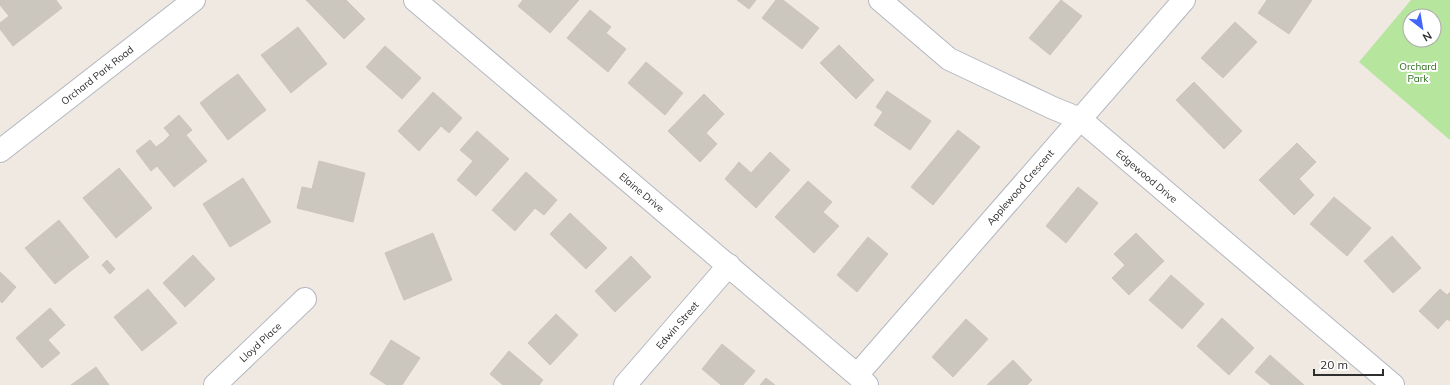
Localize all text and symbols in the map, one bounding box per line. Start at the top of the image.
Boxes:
north arrow [1402,8,1442,48]
text: N [1420,28,1434,45]
street label: Orchard Park Road [58,43,136,108]
park label: Orchard Park [1399,60,1437,85]
street label: Applewood Crescent [984,146,1057,228]
street label: Edgewood Drive [1113,147,1180,206]
street label: Elaine Drive [617,170,667,215]
street label: Edwin Street [653,298,702,352]
street label: Lloyd Place [237,320,284,365]
scale bar [1314,351,1383,377]
text: 20 m [1320,357,1348,372]

